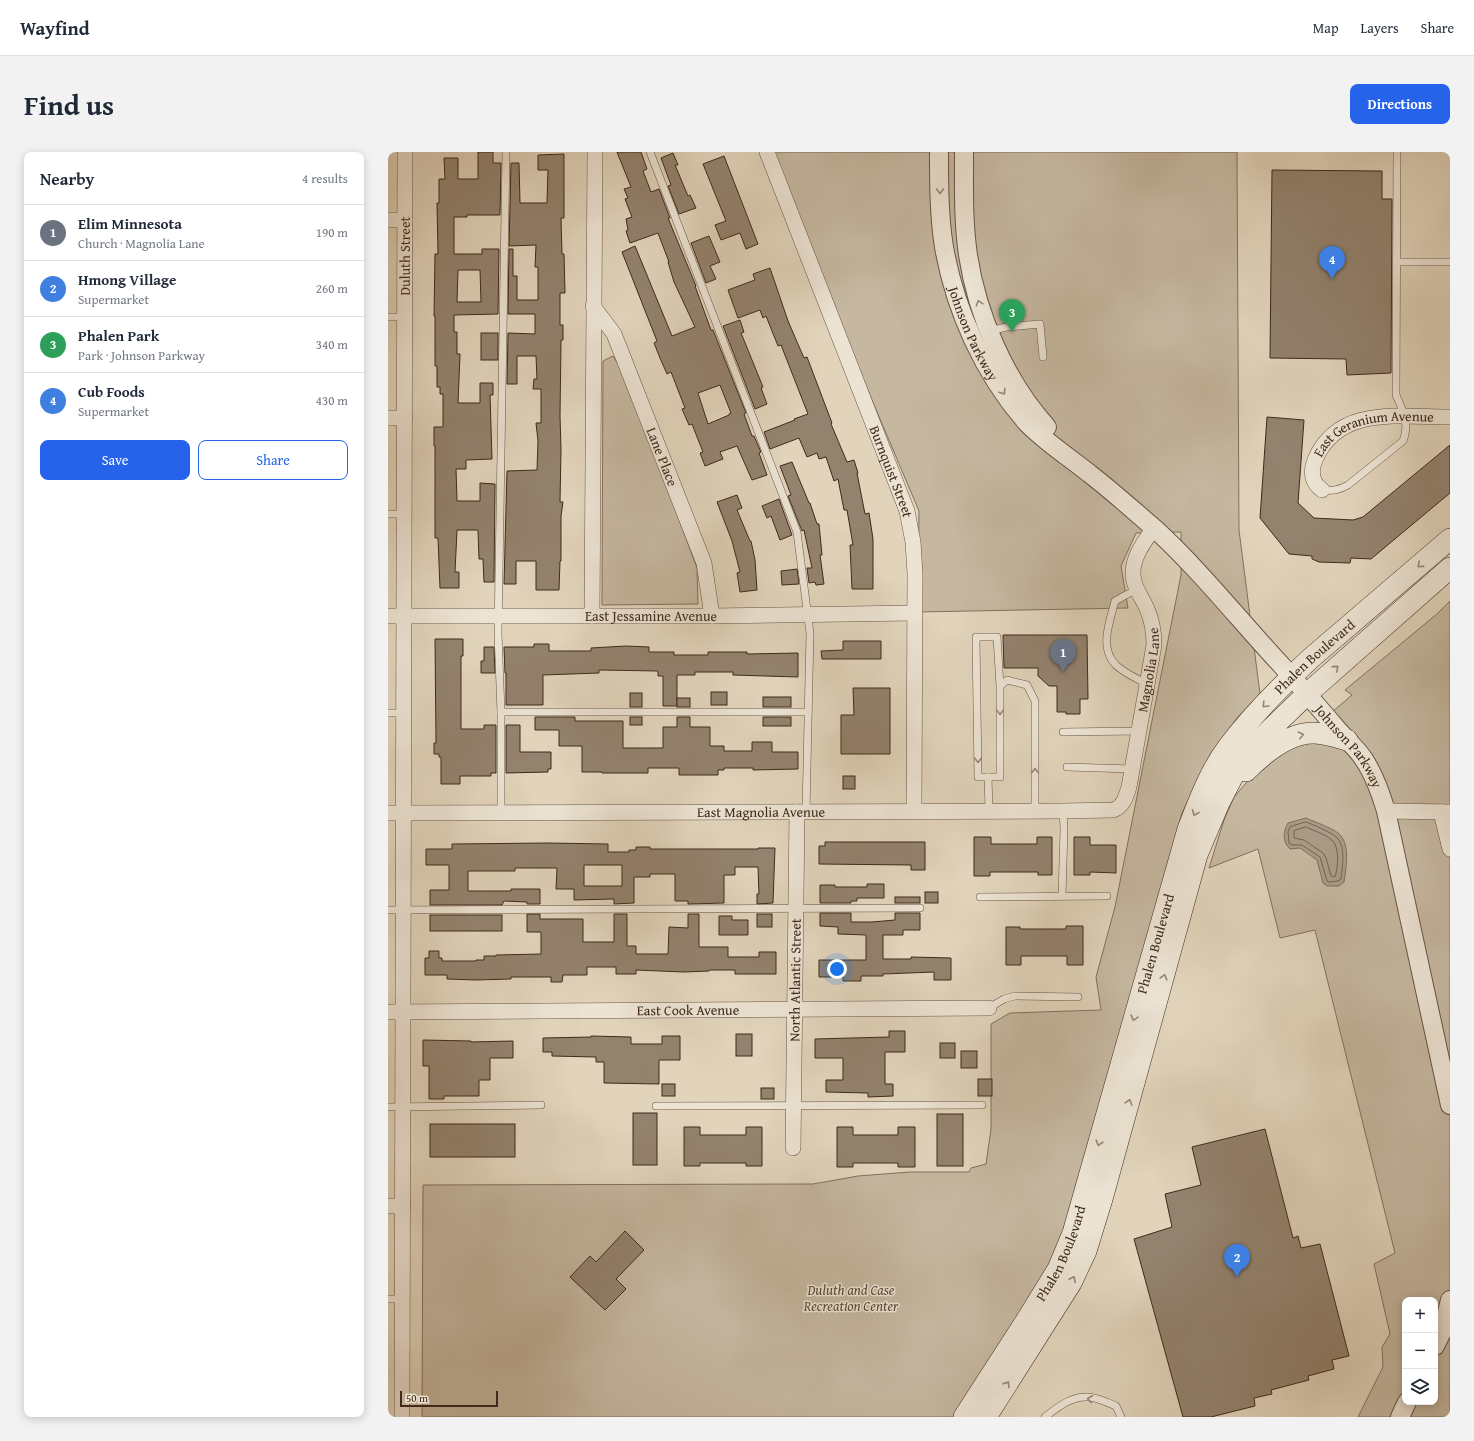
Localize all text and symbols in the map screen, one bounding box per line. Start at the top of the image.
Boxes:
text: Wayfind [20,14,90,42]
text: Map [1313,18,1339,38]
text: Layers [1361,18,1399,38]
text: Share [1421,18,1454,38]
text: Find us [24,84,114,125]
button: Directions [1350,84,1450,124]
text: Nearby [40,166,94,191]
text: 4 results [302,169,348,188]
one-way arrow [936,188,944,194]
text: Elim Minnesota [78,213,182,234]
street label: Duluth Street [395,216,415,296]
text: 1 [50,223,56,242]
text: 190 m [316,223,348,242]
text: Church · Magnolia Lane [78,234,205,253]
pin: 4 [1319,246,1345,279]
text: Hmong Village [78,269,176,290]
text: 2 [50,279,56,298]
text: 260 m [316,279,348,298]
street label: Johnson Parkway [943,282,1003,385]
text: Supermarket [78,290,149,309]
one-way arrow [976,299,984,306]
pin: 3 [999,299,1025,332]
text: Phalen Park [78,325,159,346]
text: 3 [50,335,56,354]
text: 340 m [316,335,348,354]
text: Park · Johnson Parkway [78,346,205,365]
text: Cub Foods [78,381,145,402]
one-way arrow [998,388,1006,395]
text: 4 [50,391,56,410]
text: 430 m [316,391,348,410]
text: Supermarket [78,402,149,421]
street label: East Geranium Avenue [1308,406,1435,460]
street label: Burnquist Street [865,423,918,519]
street label: Lane Place [642,424,683,490]
button: Save [40,440,190,480]
button: Share [198,440,348,480]
one-way arrow [1418,560,1425,567]
street label: East Jessamine Avenue [585,606,718,626]
street label: Phalen Boulevard [1269,614,1360,699]
street label: Magnolia Lane [1132,626,1164,714]
pin: 1 [1050,639,1076,672]
one-way arrow [1331,665,1339,672]
street label: Johnson Parkway [1309,698,1387,791]
one-way arrow [1262,700,1270,708]
one-way arrow [996,709,1004,715]
one-way arrow [1298,731,1304,739]
one-way arrow [974,757,982,763]
one-way arrow [1031,768,1039,774]
street label: East Magnolia Avenue [697,802,825,822]
one-way arrow [1191,809,1199,816]
street label: Phalen Boulevard [1132,891,1179,996]
street label: North Atlantic Street [784,918,806,1042]
your location [827,959,847,979]
one-way arrow [1159,973,1168,980]
street label: East Cook Avenue [637,1000,740,1020]
one-way arrow [1130,1014,1139,1021]
one-way arrow [1124,1099,1133,1106]
one-way arrow [1095,1139,1104,1146]
street label: Phalen Boulevard [1031,1203,1090,1305]
pin: 2 [1224,1244,1250,1277]
one-way arrow [1068,1275,1076,1283]
park label: Duluth and Case Recreation Center [803,1280,899,1316]
map controls [1402,1297,1438,1405]
button: + [1402,1297,1438,1333]
button: − [1402,1333,1438,1369]
button: layers [1402,1369,1438,1405]
one-way arrow [1002,1381,1010,1388]
scale bar [400,1389,498,1408]
text: 50 m [406,1390,428,1406]
one-way arrow [1087,1395,1093,1404]

